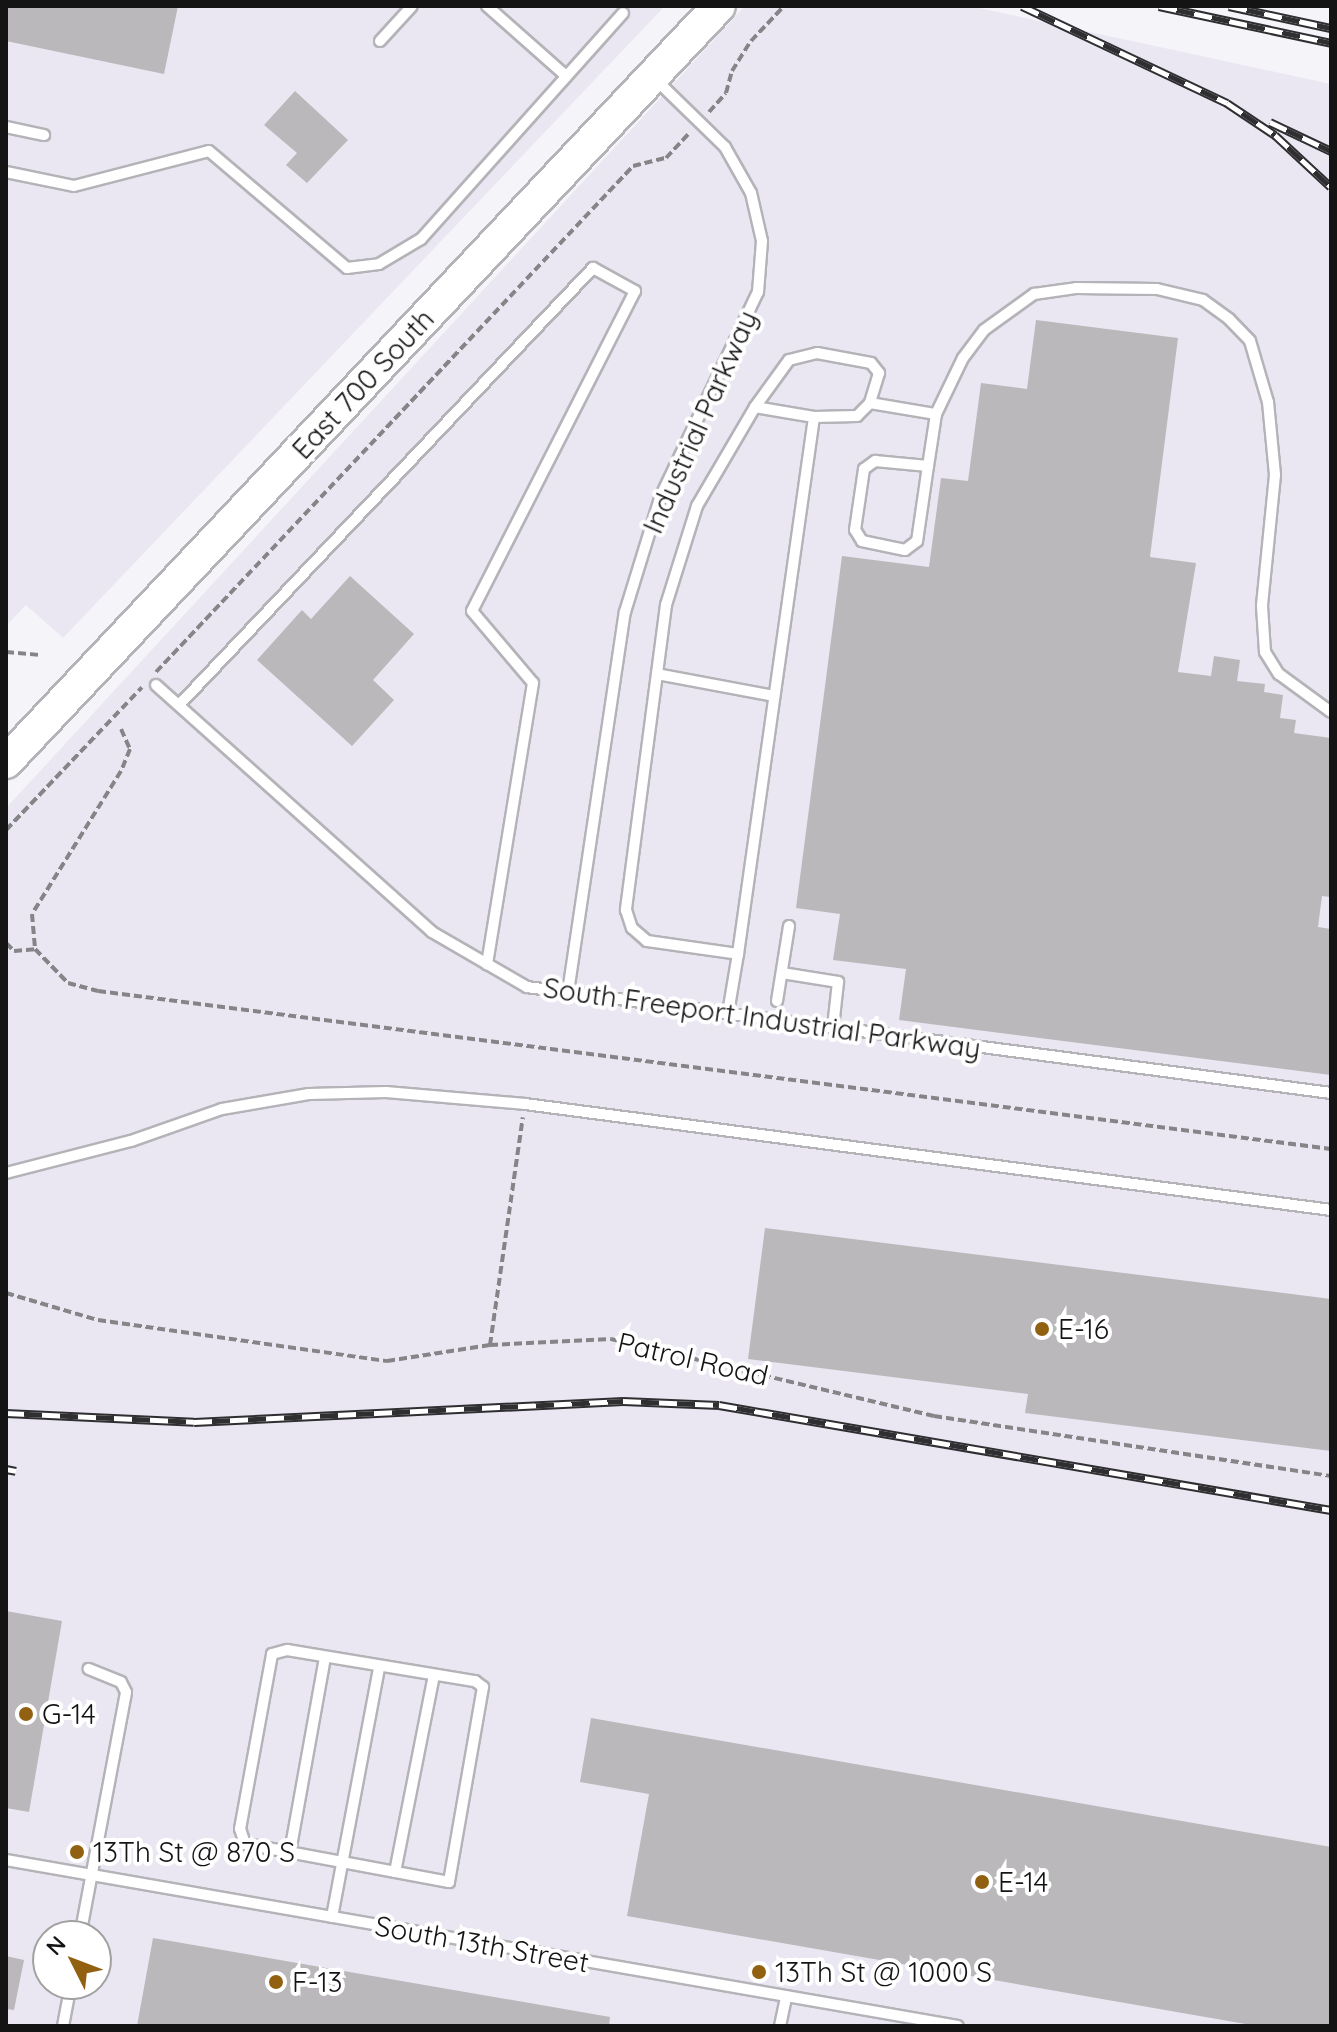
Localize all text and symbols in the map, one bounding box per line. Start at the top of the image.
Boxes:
street label: East 700 South [285,302,441,466]
street label: Industrial Parkway [636,305,764,539]
street label: South Freeport Industrial Parkway [541,971,983,1065]
place label: E-16 [1058,1312,1109,1346]
marker: E-16 [1033,1320,1051,1338]
street label: Patrol Road [614,1325,772,1393]
place label: G-14 [42,1697,96,1731]
marker: G-14 [17,1705,35,1723]
place label: 13Th St @ 870 S [93,1835,295,1869]
marker: 13Th St @ 870 S [68,1843,86,1861]
place label: E-14 [998,1865,1048,1899]
marker: E-14 [973,1873,991,1891]
street label: South 13th Street [373,1909,591,1979]
north arrow [32,1920,112,2000]
text: N [40,1930,71,1961]
place label: 13Th St @ 1000 S [775,1955,992,1989]
marker: 13Th St @ 1000 S [750,1963,768,1981]
place label: F-13 [292,1965,342,1999]
marker: F-13 [267,1973,285,1991]

